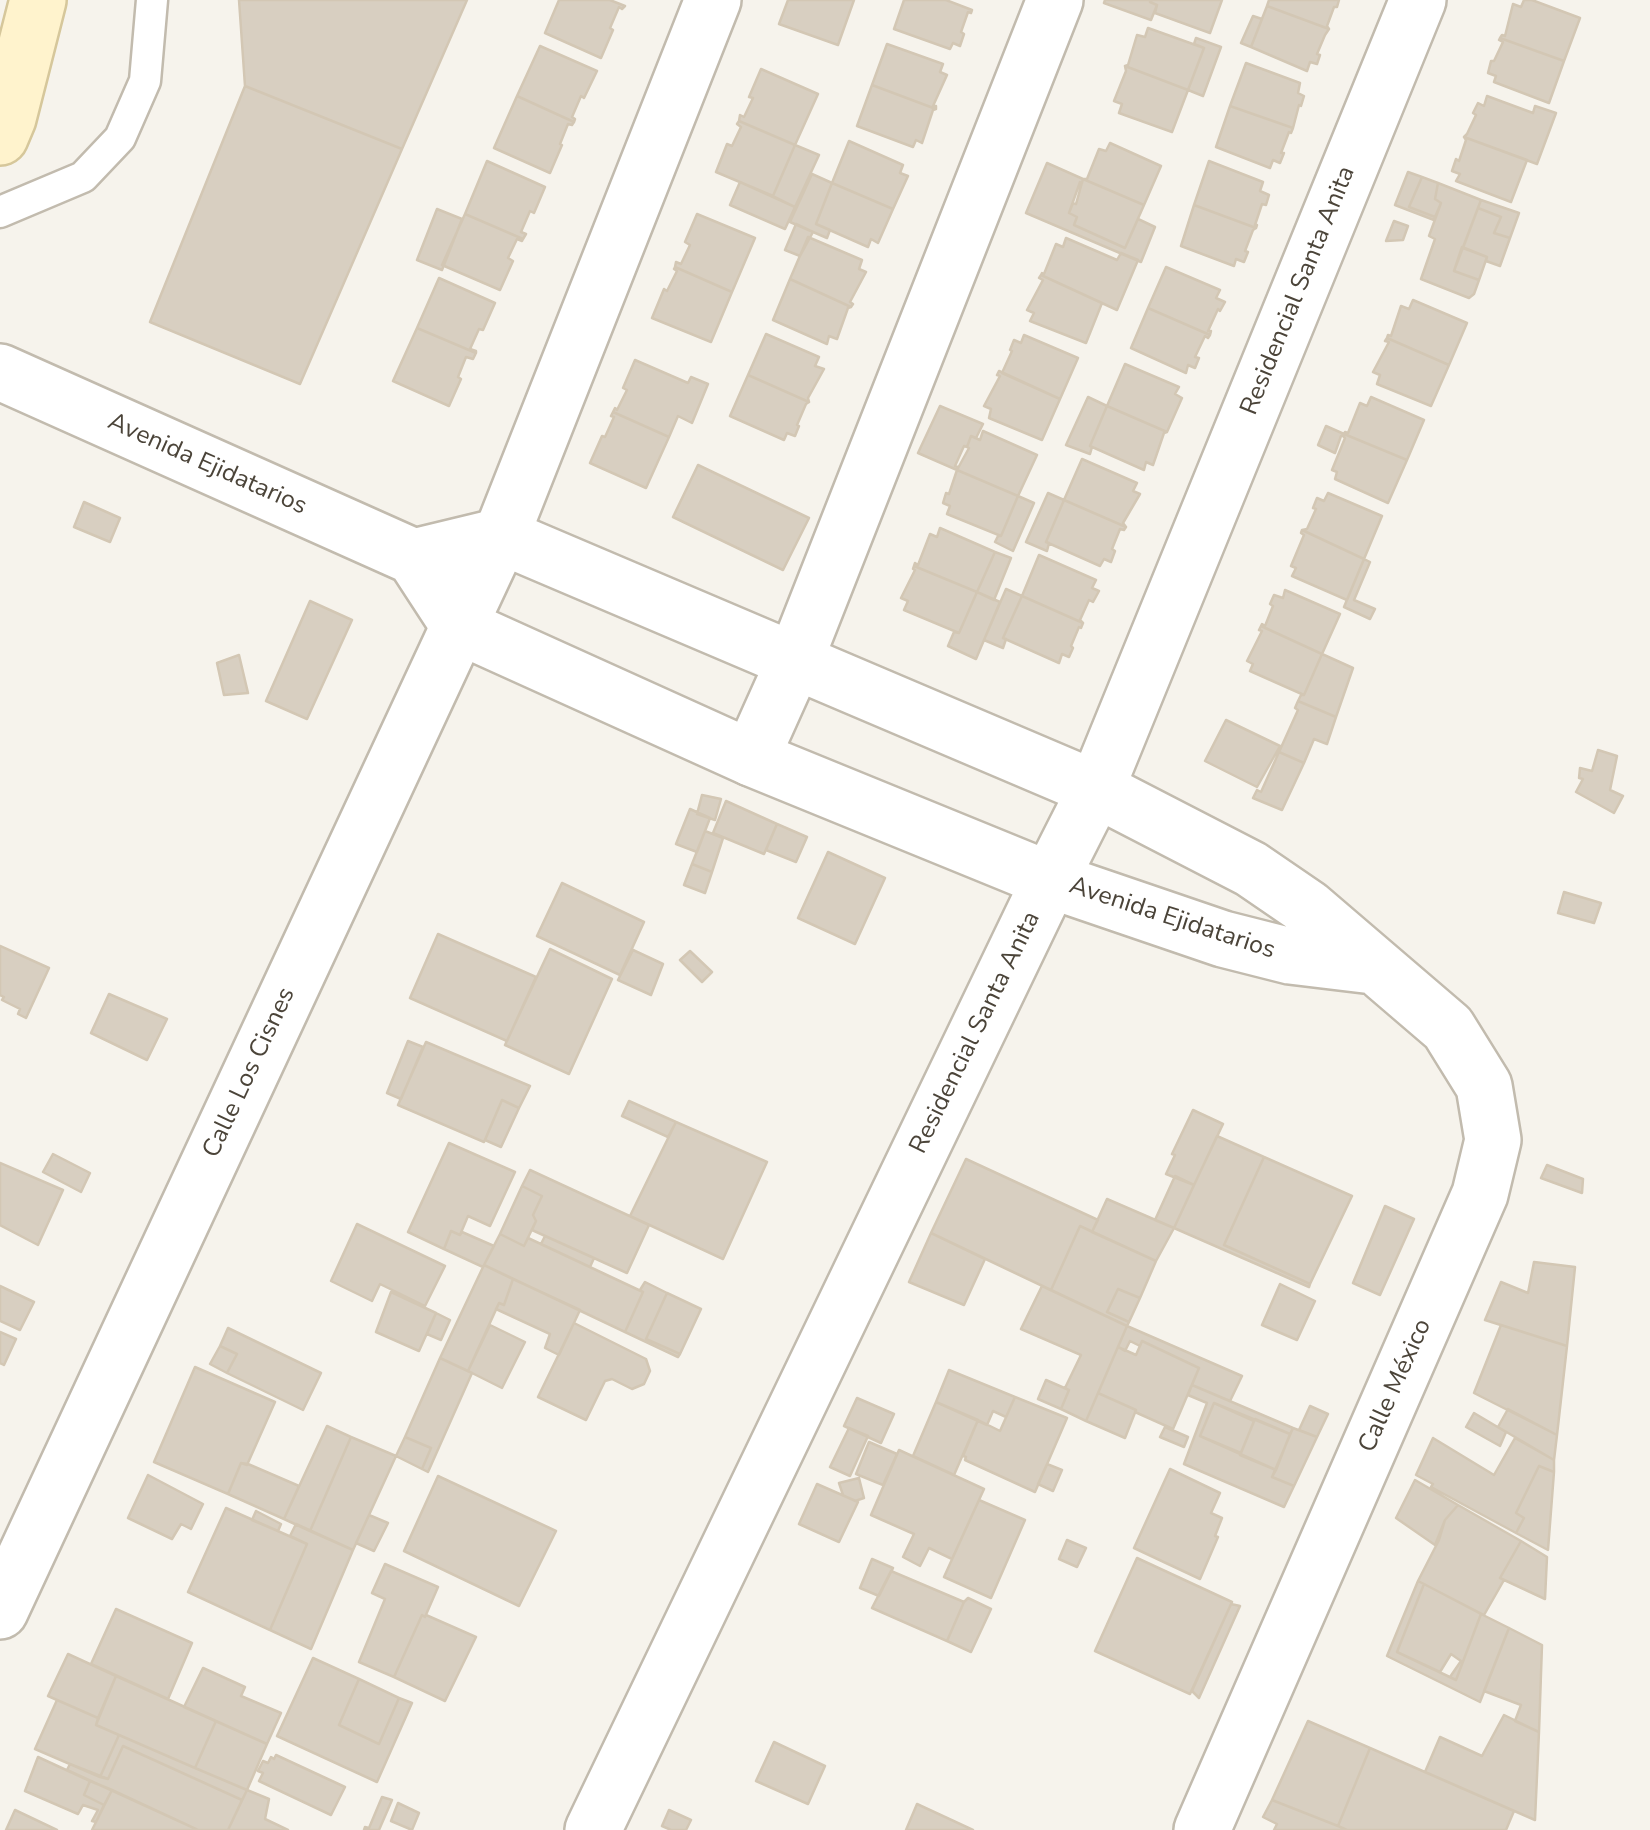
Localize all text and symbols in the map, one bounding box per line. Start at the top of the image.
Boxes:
street label: Residencial Santa Anita [1235,162,1363,420]
street label: Avenida Ejidatarios [103,408,311,522]
street label: Avenida Ejidatarios [1065,872,1279,966]
street label: Residencial Santa Anita [904,907,1048,1159]
street label: Calle Los Cisnes [198,983,302,1163]
street label: Calle México [1353,1315,1439,1457]

